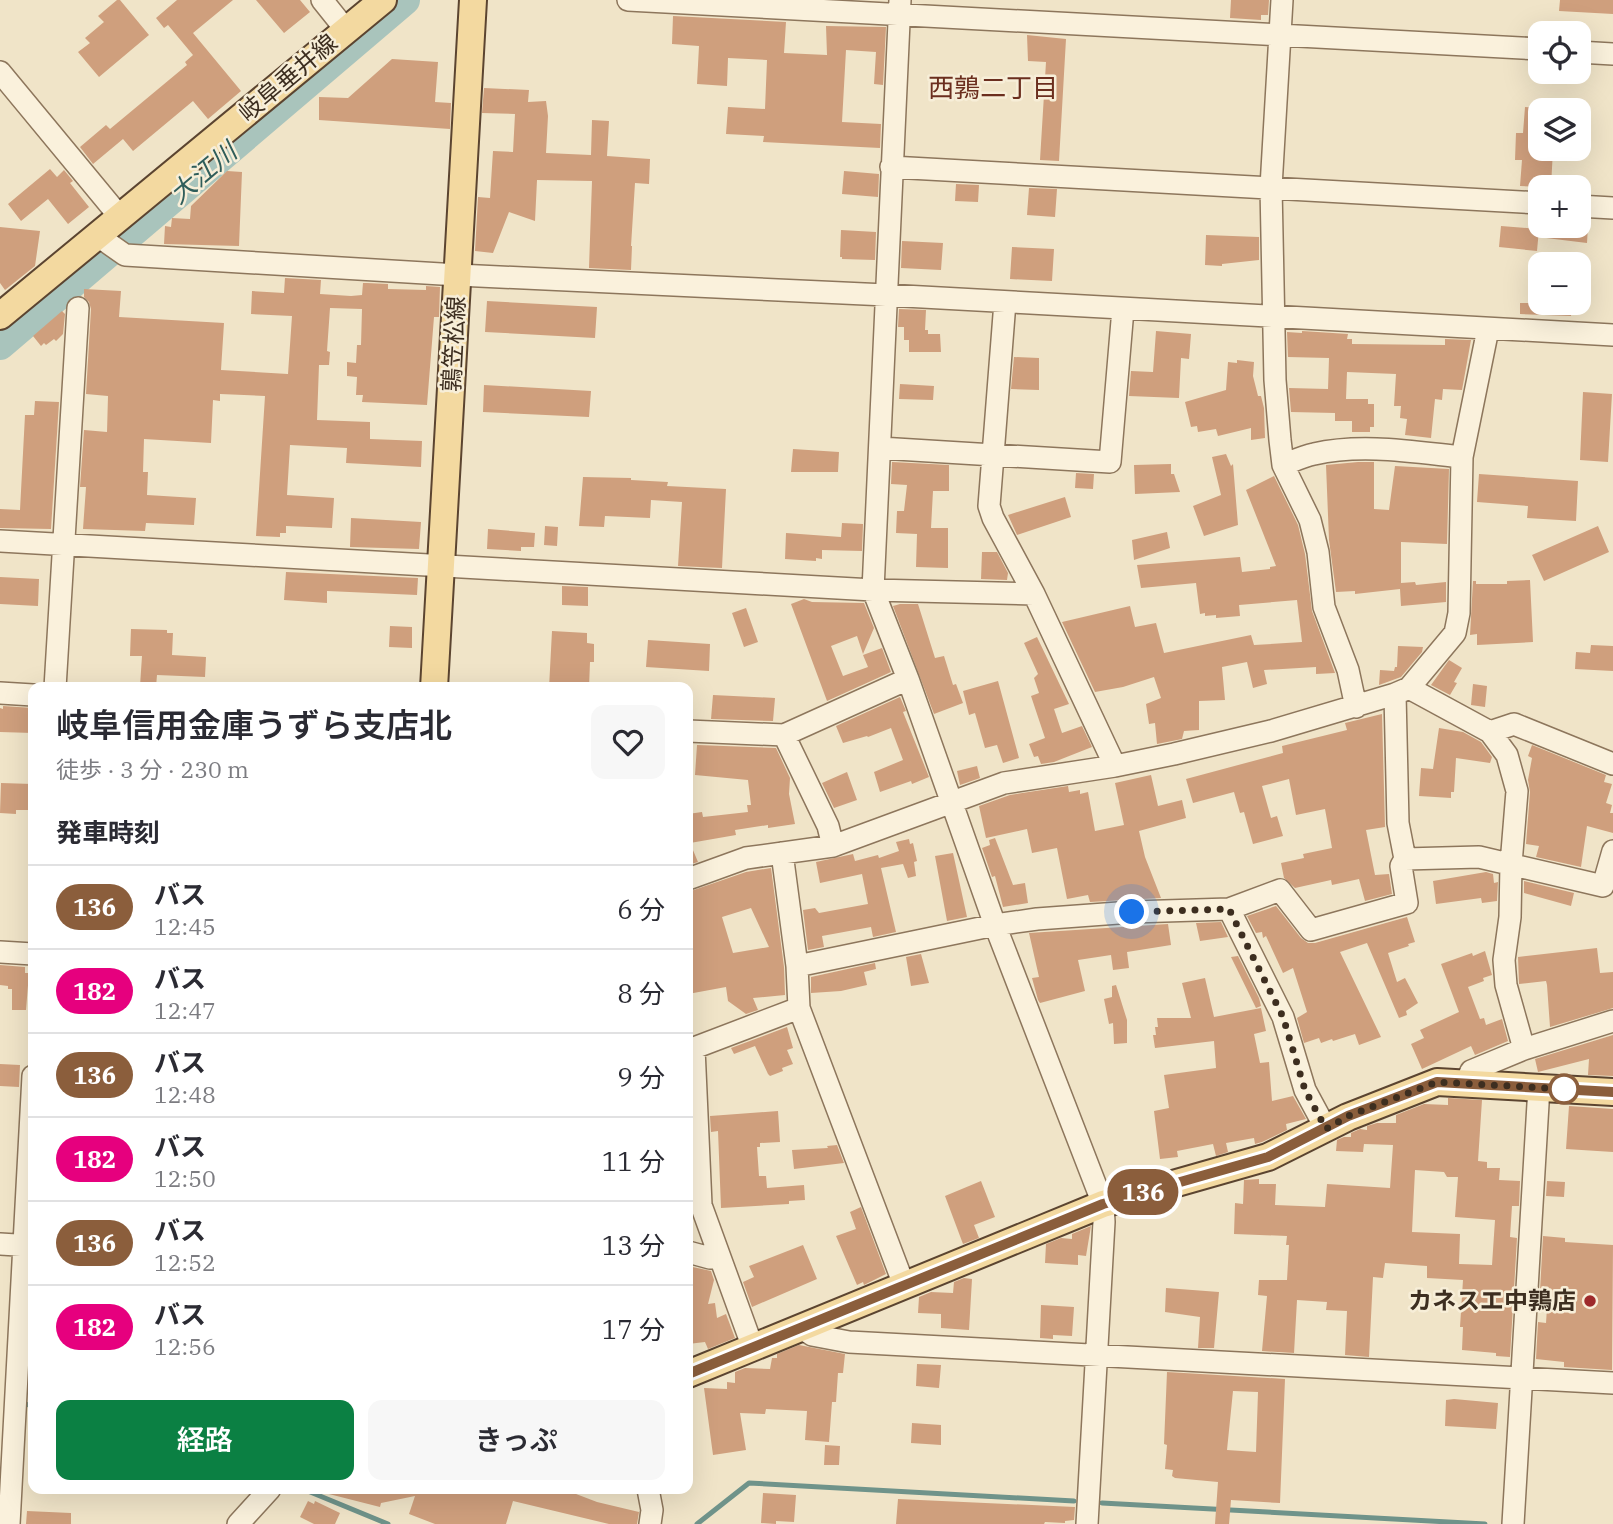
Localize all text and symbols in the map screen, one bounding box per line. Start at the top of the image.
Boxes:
map controls [1528,21,1591,315]
button: locate [1528,21,1591,84]
street label: 岐阜垂井線 [231,26,344,128]
district label: 西鶉二丁目 [928,70,1058,104]
button: layers [1528,98,1591,161]
water label: 大江川 [162,132,245,210]
button: + [1528,175,1591,238]
button: − [1528,252,1591,315]
street label: 鶉笠松線 [435,295,471,393]
text: 岐阜信用金庫うずら支店北 [56,703,452,746]
button: heart [591,705,665,779]
text: 徒歩 · 3 分 · 230 m [56,754,249,784]
text: 発車時刻 [56,815,160,849]
text: バス [154,877,206,911]
text: 136 [73,891,116,923]
text: 6 分 [617,892,665,926]
your location [1114,894,1149,929]
text: 12:45 [154,911,216,941]
text: バス [154,961,206,995]
text: 182 [73,975,116,1007]
text: 8 分 [617,976,665,1010]
text: 12:47 [154,995,216,1025]
text: バス [154,1045,206,1079]
text: 136 [73,1059,116,1091]
text: 9 分 [617,1060,665,1094]
unlabelled marker [1549,1074,1579,1104]
text: 12:48 [154,1079,216,1109]
text: バス [154,1129,206,1163]
text: 182 [73,1143,116,1175]
text: 11 分 [602,1144,665,1178]
text: 12:50 [154,1163,216,1193]
line badge: 136 [1103,1169,1183,1215]
text: 136 [1121,1176,1165,1208]
text: バス [154,1213,206,1247]
text: 136 [73,1227,116,1259]
text: 13 分 [602,1228,665,1262]
text: 12:52 [154,1247,216,1277]
place label: カネスエ中鶉店 [1408,1284,1576,1316]
marker: カネスエ中鶉店 [1582,1293,1598,1309]
text: バス [154,1297,206,1331]
text: 182 [73,1311,116,1343]
text: 17 分 [602,1312,665,1346]
text: 12:56 [154,1331,216,1361]
button: 経路 [56,1400,354,1480]
button: きっぷ [368,1400,665,1480]

